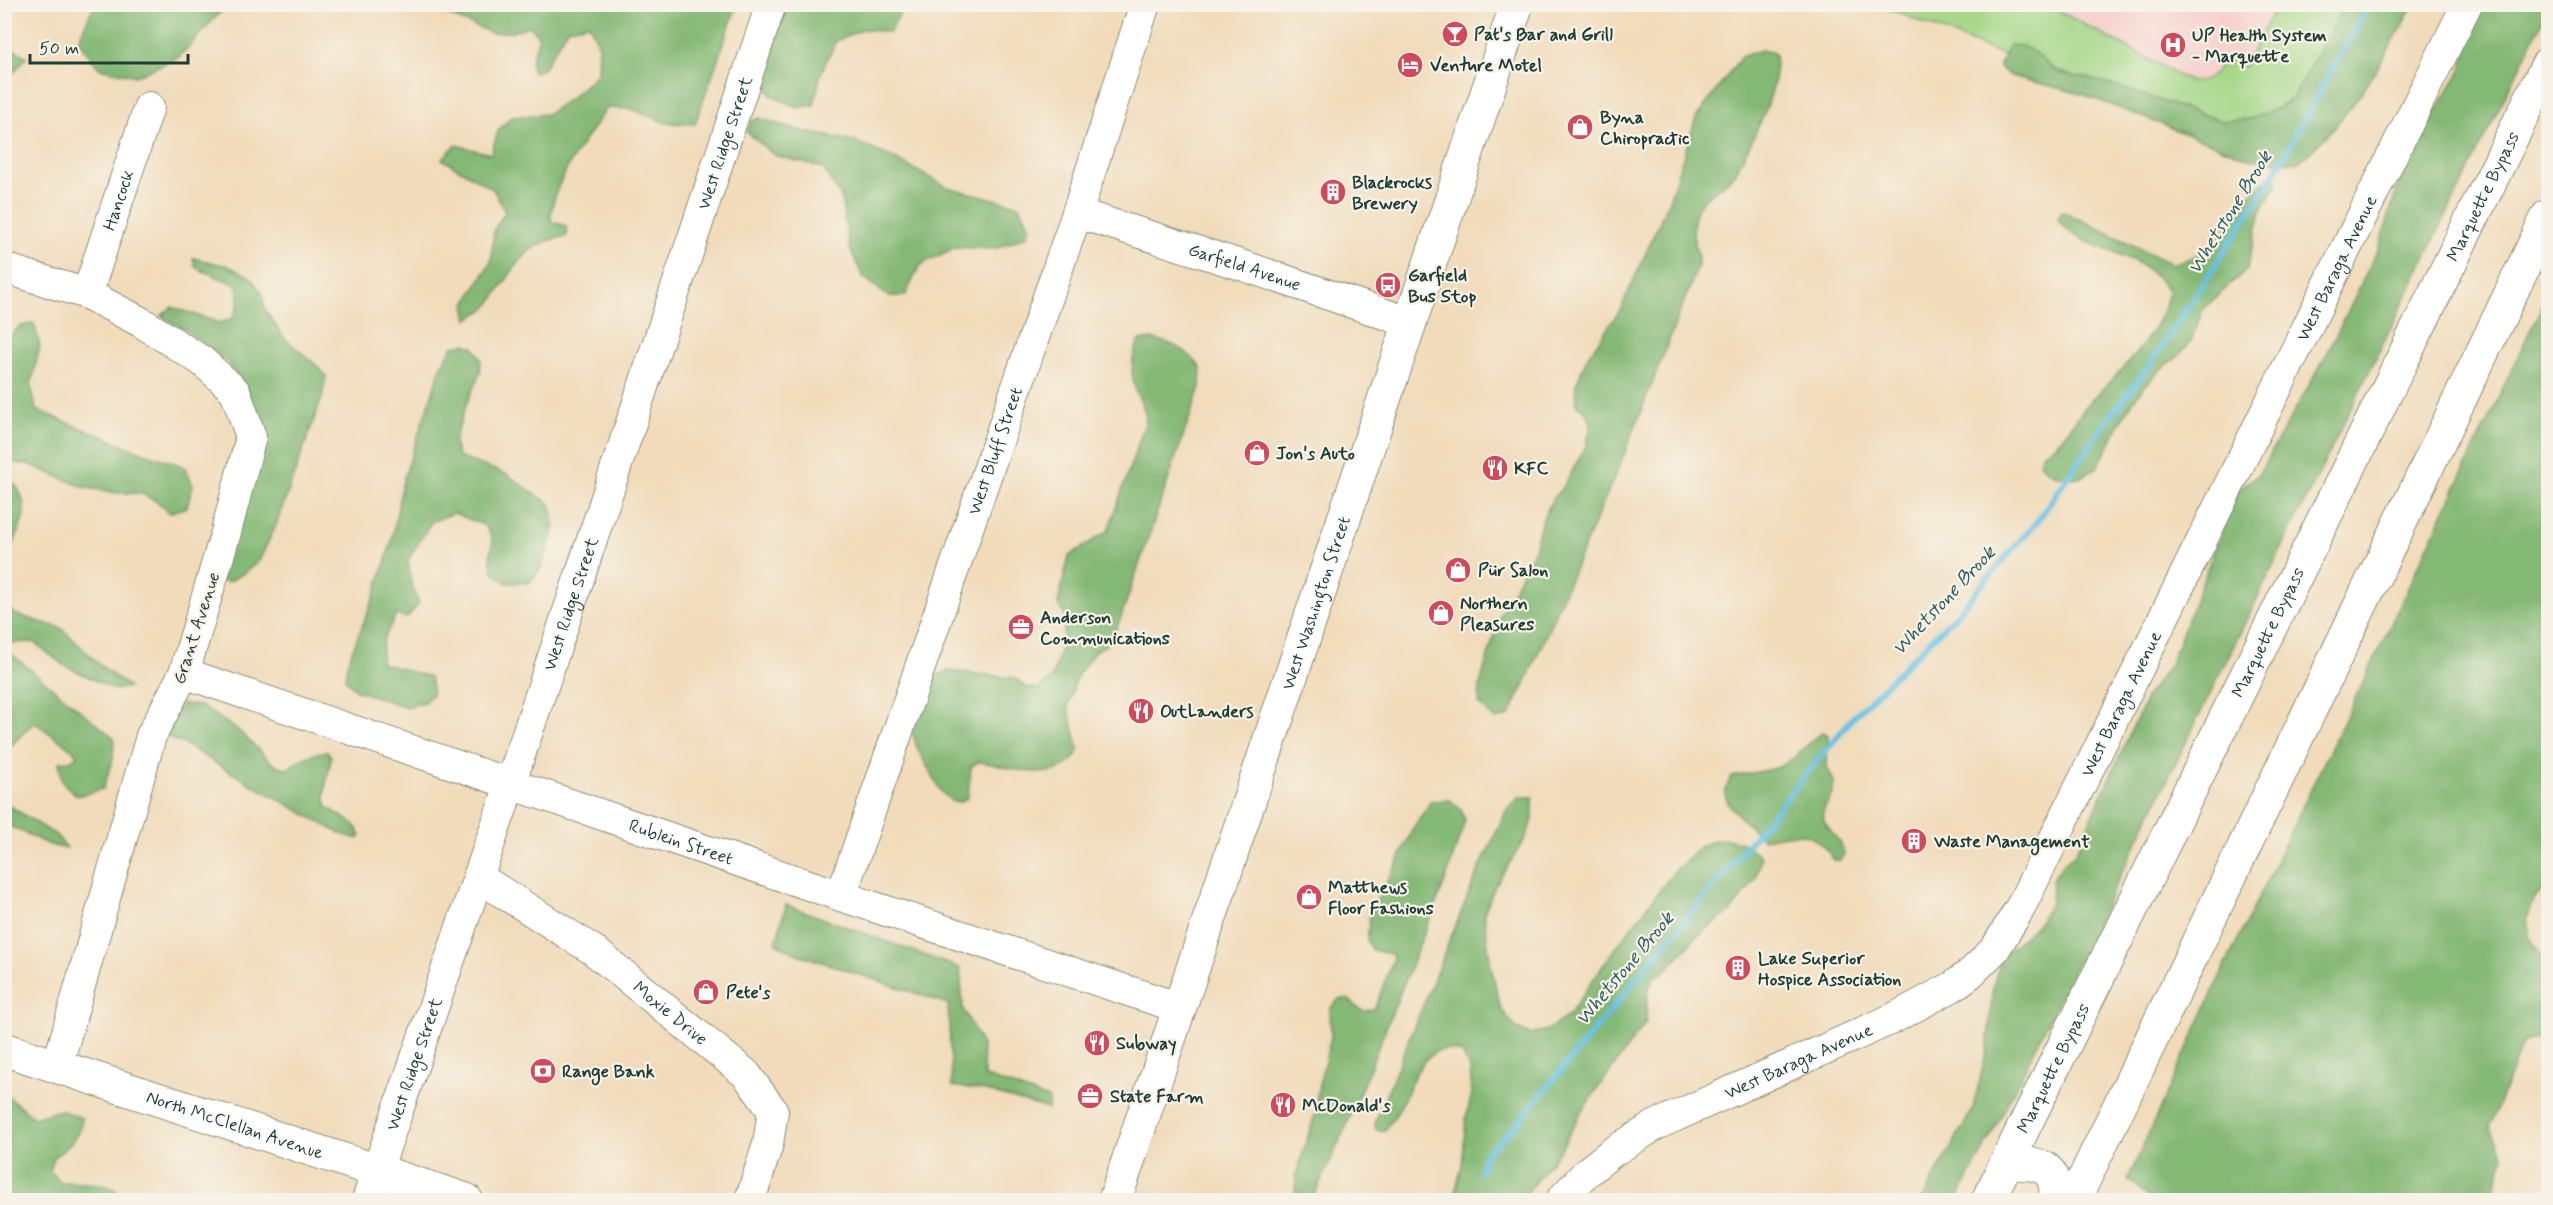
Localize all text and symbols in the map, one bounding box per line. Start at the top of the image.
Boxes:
bar icon: Pat's Bar and Grill [1440,19,1470,49]
place label: Pat's Bar and Grill [1474,23,1613,47]
place label: UP Health System - Marquette [2192,24,2327,69]
scale bar [30,27,188,65]
hospital icon: UP Health System - Marquette [2158,30,2188,60]
text: 50 m [39,37,79,61]
hotel icon: Venture Motel [1395,50,1425,80]
place label: Venture Motel [1430,54,1542,78]
street label: West Ridge Street [692,73,759,213]
place label: Byna Chiropractic [1600,106,1690,151]
shop icon: Byna Chiropractic [1565,112,1595,142]
street label: Marquette Bypass [2441,128,2526,266]
water label: Whetstone Brook [2182,144,2280,280]
street label: Hancock [98,167,140,234]
place label: Blackrocks Brewery [1352,171,1432,216]
building icon: Blackrocks Brewery [1318,177,1348,207]
street label: West Baraga Avenue [2291,192,2384,345]
street label: Garfield Avenue [1185,238,1304,297]
place label: Garfield Bus Stop [1408,264,1477,309]
bus stop icon: Garfield Bus Stop [1373,270,1403,300]
street label: West Bluff Street [963,384,1029,518]
shop icon: Jon's Auto [1242,438,1272,468]
place label: Jon's Auto [1276,442,1355,466]
restaurant icon: KFC [1480,453,1510,483]
place label: KFC [1514,457,1548,481]
street label: West Washington Street [1276,513,1357,693]
street label: West Ridge Street [538,534,605,674]
water label: Whetstone Brook [1886,539,2003,662]
shop icon: Pür Salon [1443,555,1473,585]
place label: Pür Salon [1478,559,1548,583]
street label: Marquette Bypass [2227,564,2311,702]
street label: Grant Avenue [168,569,226,687]
place label: Northern Pleasures [1460,592,1534,637]
shop icon: Northern Pleasures [1426,598,1456,628]
place label: Anderson Communications [1040,606,1170,651]
office icon: Anderson Communications [1006,612,1036,642]
street label: West Baraga Avenue [2076,627,2168,781]
restaurant icon: OutLanders [1126,696,1156,726]
place label: OutLanders [1160,700,1253,724]
street label: Rublein Street [626,814,736,872]
building icon: Waste Management [1899,826,1929,856]
place label: Waste Management [1933,830,2090,856]
place label: Matthews Floor Fashions [1328,876,1434,921]
shop icon: Matthews Floor Fashions [1294,882,1324,912]
water label: Whetstone Brook [1570,905,1682,1032]
place label: Lake Superior Hospice Association [1758,947,1901,992]
building icon: Lake Superior Hospice Association [1723,953,1753,983]
street label: Moxie Drive [627,976,712,1051]
shop icon: Pete's [691,977,721,1007]
place label: Pete's [726,981,770,1005]
street label: West Ridge Street [381,994,449,1134]
street label: Marquette Bypass [2012,1000,2096,1138]
street label: West Baraga Avenue [1721,1018,1877,1106]
restaurant icon: Subway [1082,1028,1112,1058]
place label: Subway [1116,1032,1177,1056]
bank icon: Range Bank [528,1056,558,1086]
place label: Range Bank [562,1060,655,1086]
office icon: State Farm [1075,1081,1105,1111]
street label: North McClellan Avenue [143,1085,326,1166]
place label: State Farm [1110,1085,1204,1109]
restaurant icon: McDonald's [1268,1090,1298,1120]
place label: McDonald's [1302,1094,1390,1118]

